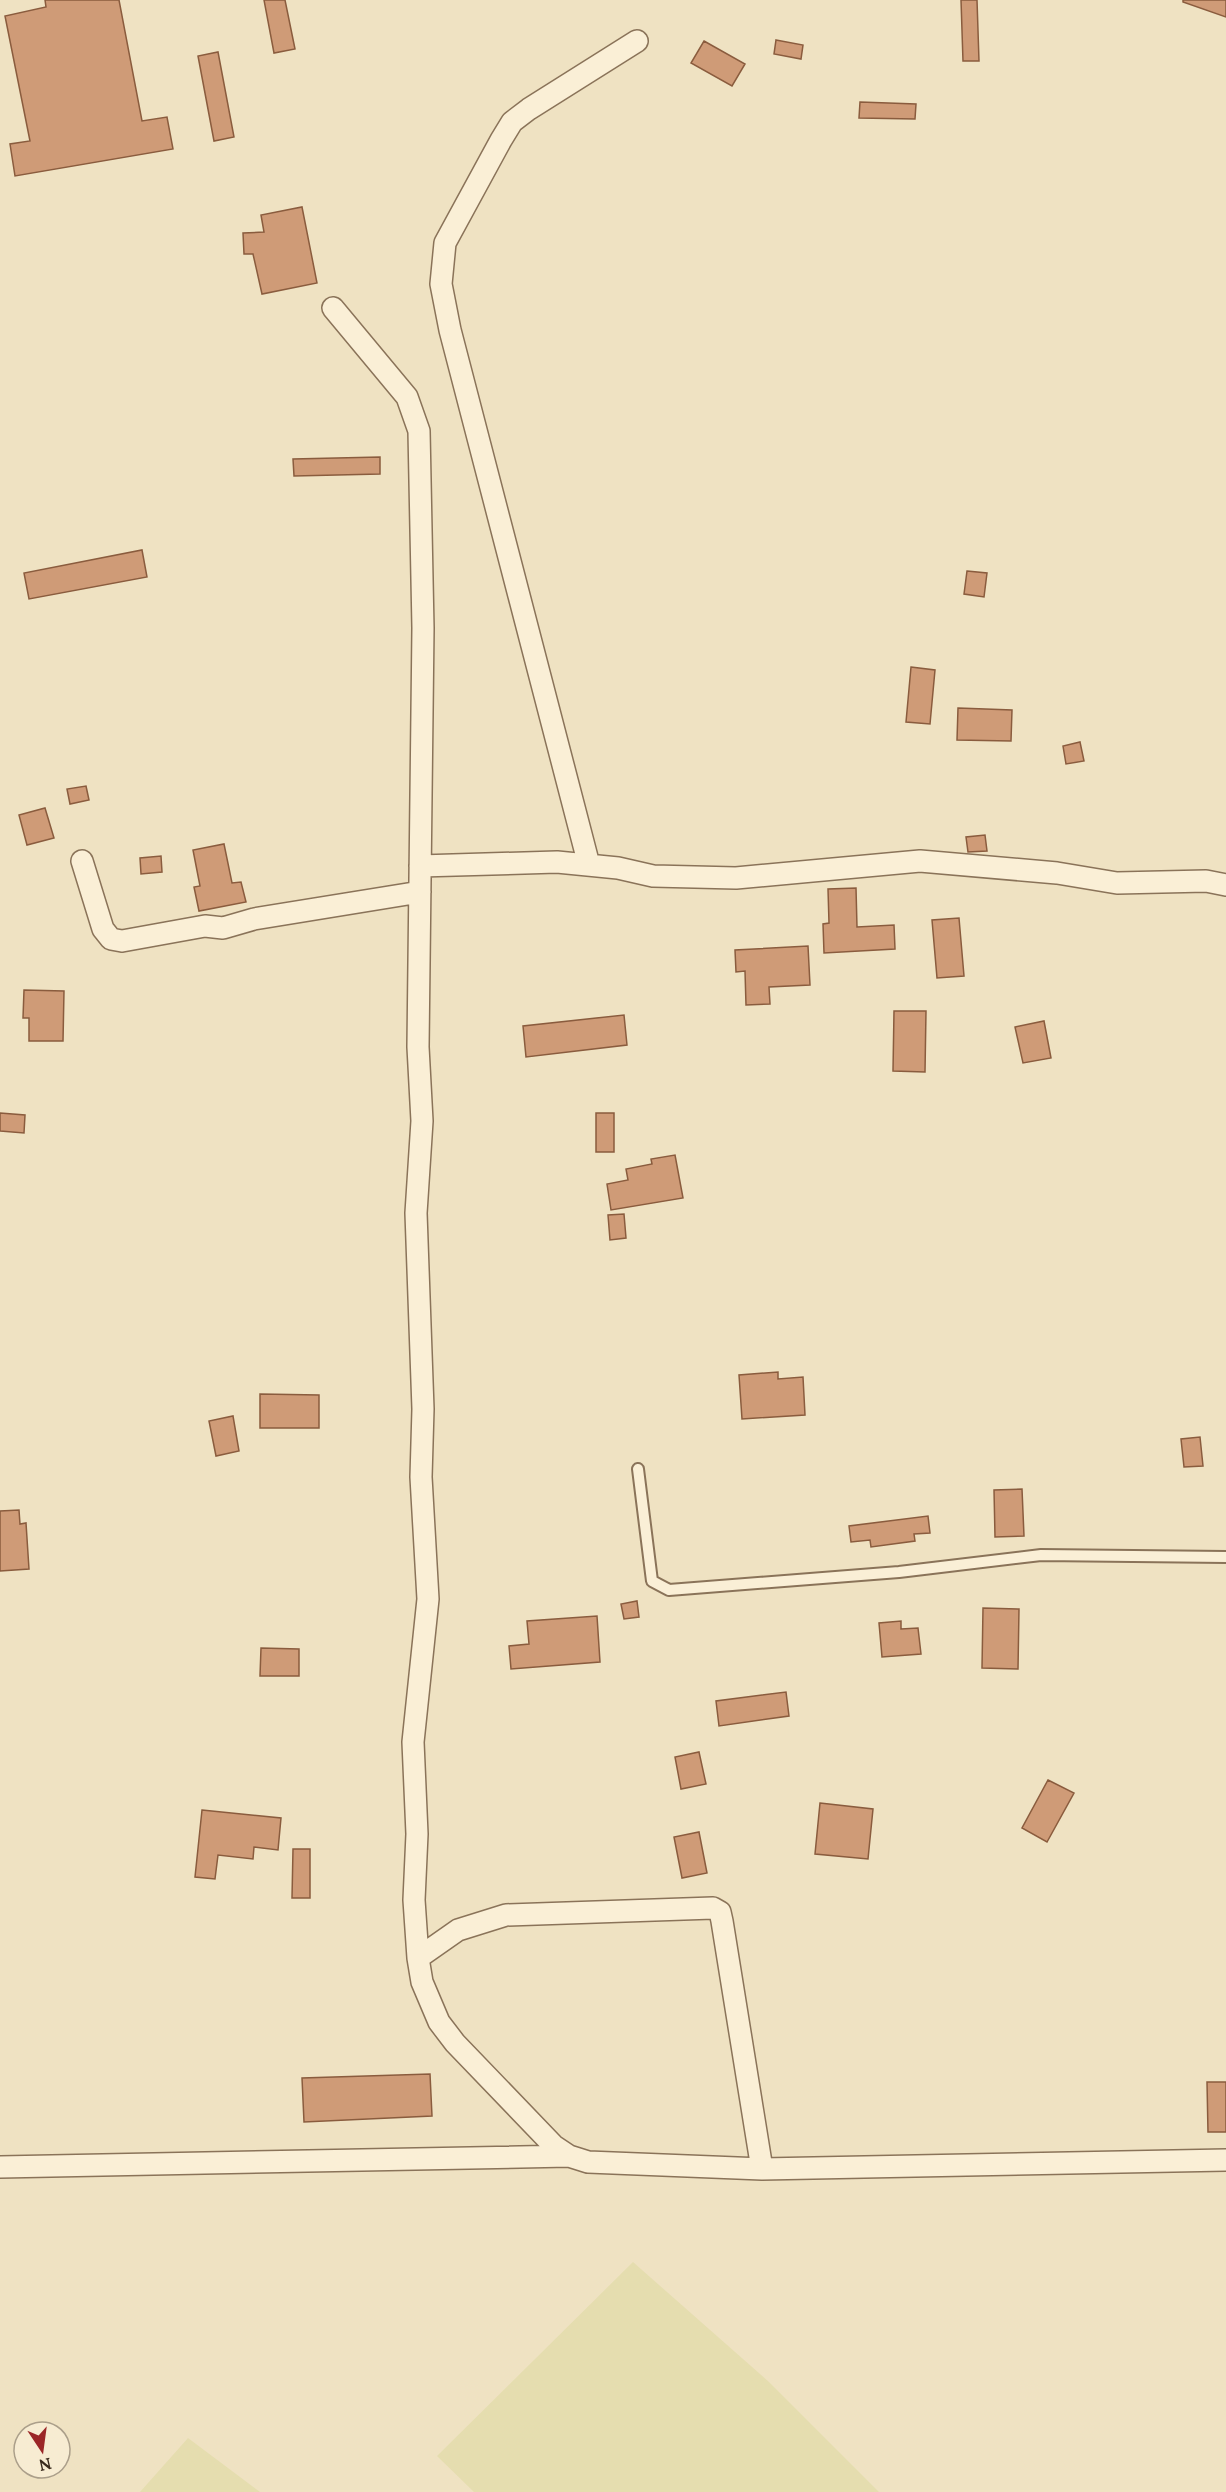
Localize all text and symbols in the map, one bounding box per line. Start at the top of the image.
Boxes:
north arrow [12,2420,72,2480]
text: N [37,2453,54,2476]

